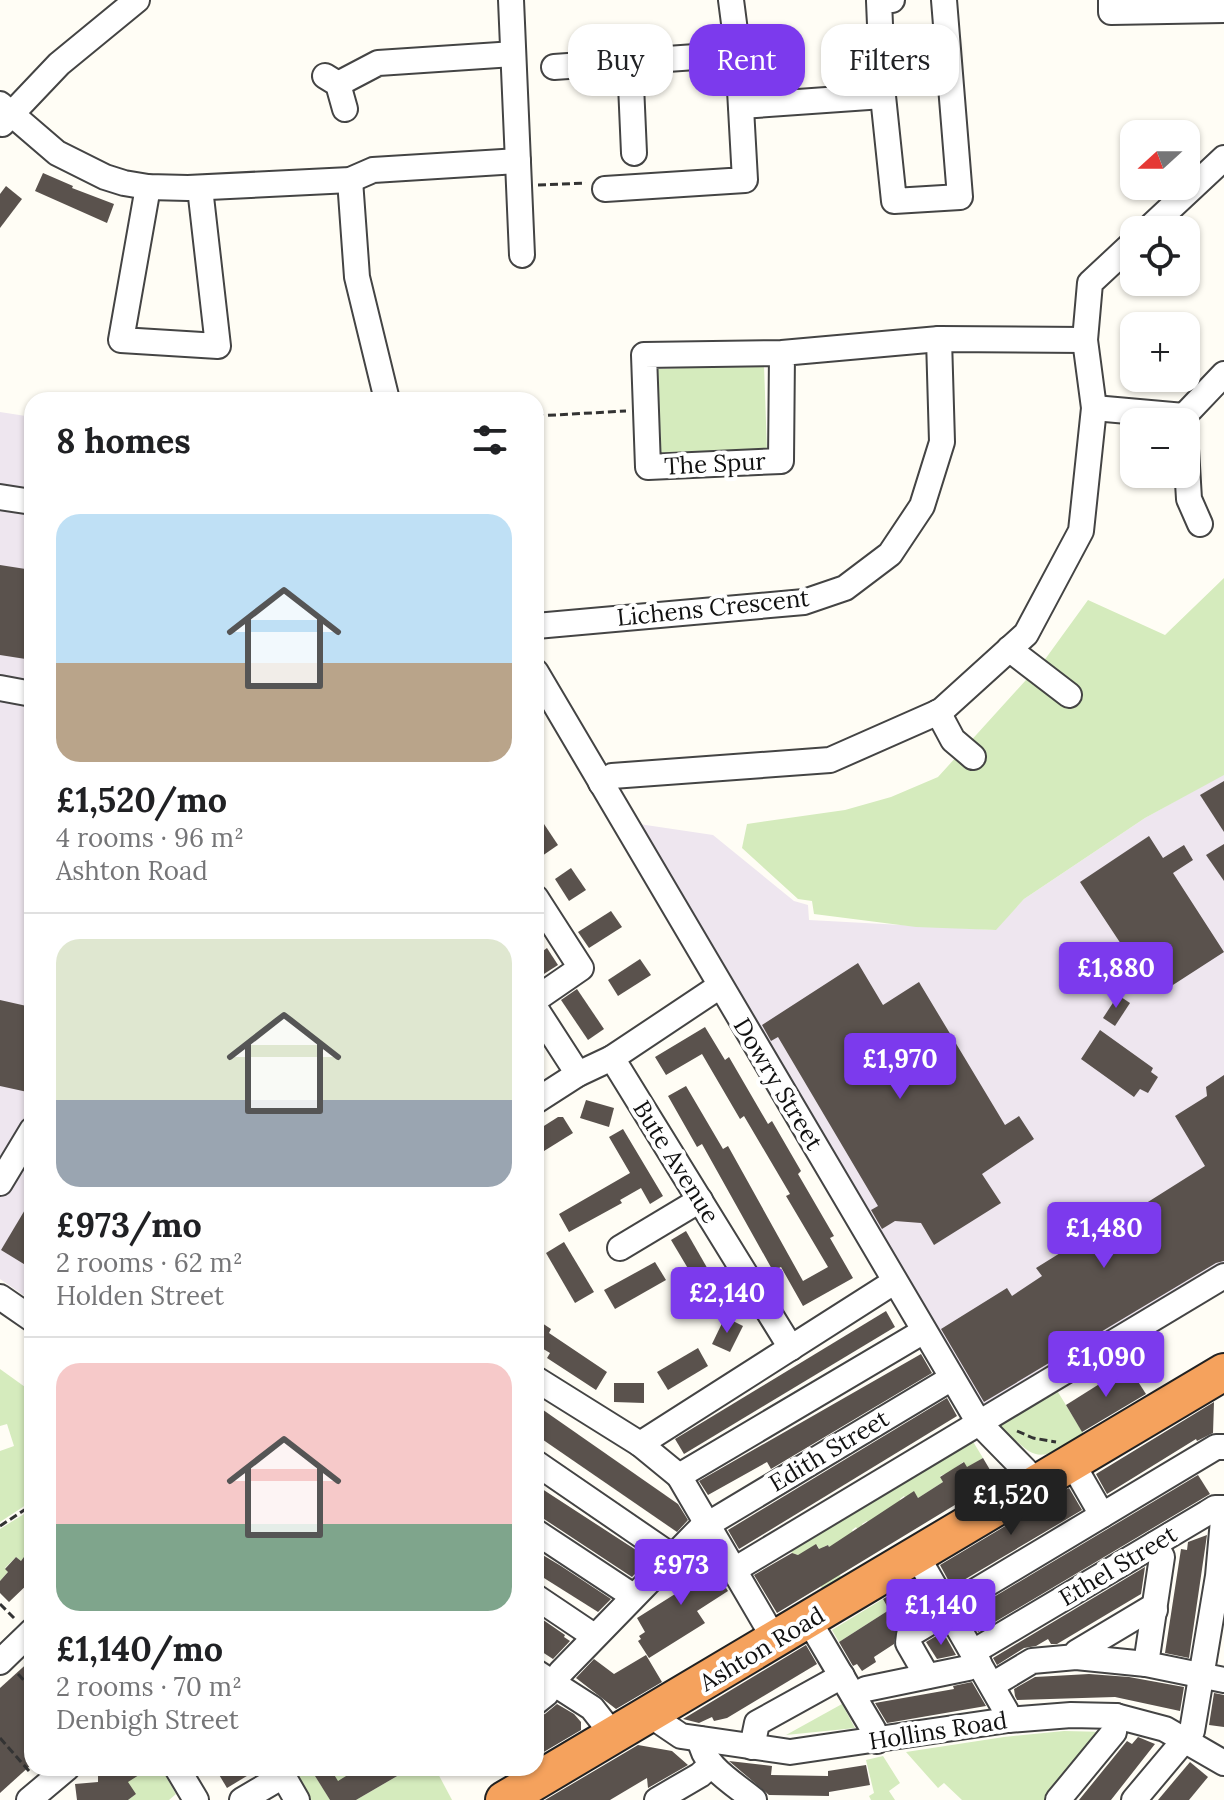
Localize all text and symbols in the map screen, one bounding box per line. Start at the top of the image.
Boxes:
chip: Buy [568,24,673,96]
chip: Rent [689,24,805,96]
chip: Filters [821,24,959,96]
north arrow [1120,120,1200,200]
map controls [1120,120,1200,488]
button: locate [1120,216,1200,296]
button: + [1120,312,1200,392]
button: − [1120,408,1200,488]
icon: filters [468,418,512,462]
text: 8 homes [56,419,191,462]
street label: The Spur [663,445,767,482]
icon: home [212,566,356,710]
street label: Lichens Crescent [615,582,811,633]
text: £1,520/mo [56,778,227,821]
text: 4 rooms · 96 m² [56,821,244,854]
text: Ashton Road [56,854,208,887]
pin: £1,880 [1051,942,1181,1010]
text: £1,880 [1077,951,1155,984]
icon: home [212,991,356,1135]
street label: Dowry Street [727,1012,830,1156]
pin: £1,970 [835,1033,965,1101]
text: £1,970 [862,1042,938,1075]
street label: Bute Avenue [626,1095,726,1229]
pin: £1,480 [1039,1202,1169,1270]
text: £973/mo [56,1203,202,1246]
text: £1,480 [1065,1211,1143,1244]
text: 2 rooms · 62 m² [56,1246,243,1279]
pin: £2,140 [662,1267,792,1335]
text: £2,140 [689,1276,765,1309]
text: Holden Street [56,1279,224,1312]
pin: £1,090 [1041,1331,1171,1399]
text: £1,090 [1066,1340,1146,1373]
street label: Edith Street [763,1402,895,1498]
icon: home [212,1415,356,1559]
pin: £1,520 [946,1469,1076,1537]
text: £1,520 [973,1478,1049,1511]
street label: Ethel Street [1053,1518,1183,1613]
pin: £973 [634,1539,728,1607]
text: £973 [653,1548,709,1581]
pin: £1,140 [876,1579,1006,1647]
text: £1,140 [904,1588,978,1621]
street label: Ashton Road [693,1599,830,1698]
text: £1,140/mo [56,1627,223,1670]
text: 2 rooms · 70 m² [56,1670,242,1703]
text: Denbigh Street [56,1703,239,1736]
street label: Hollins Road [866,1704,1009,1757]

